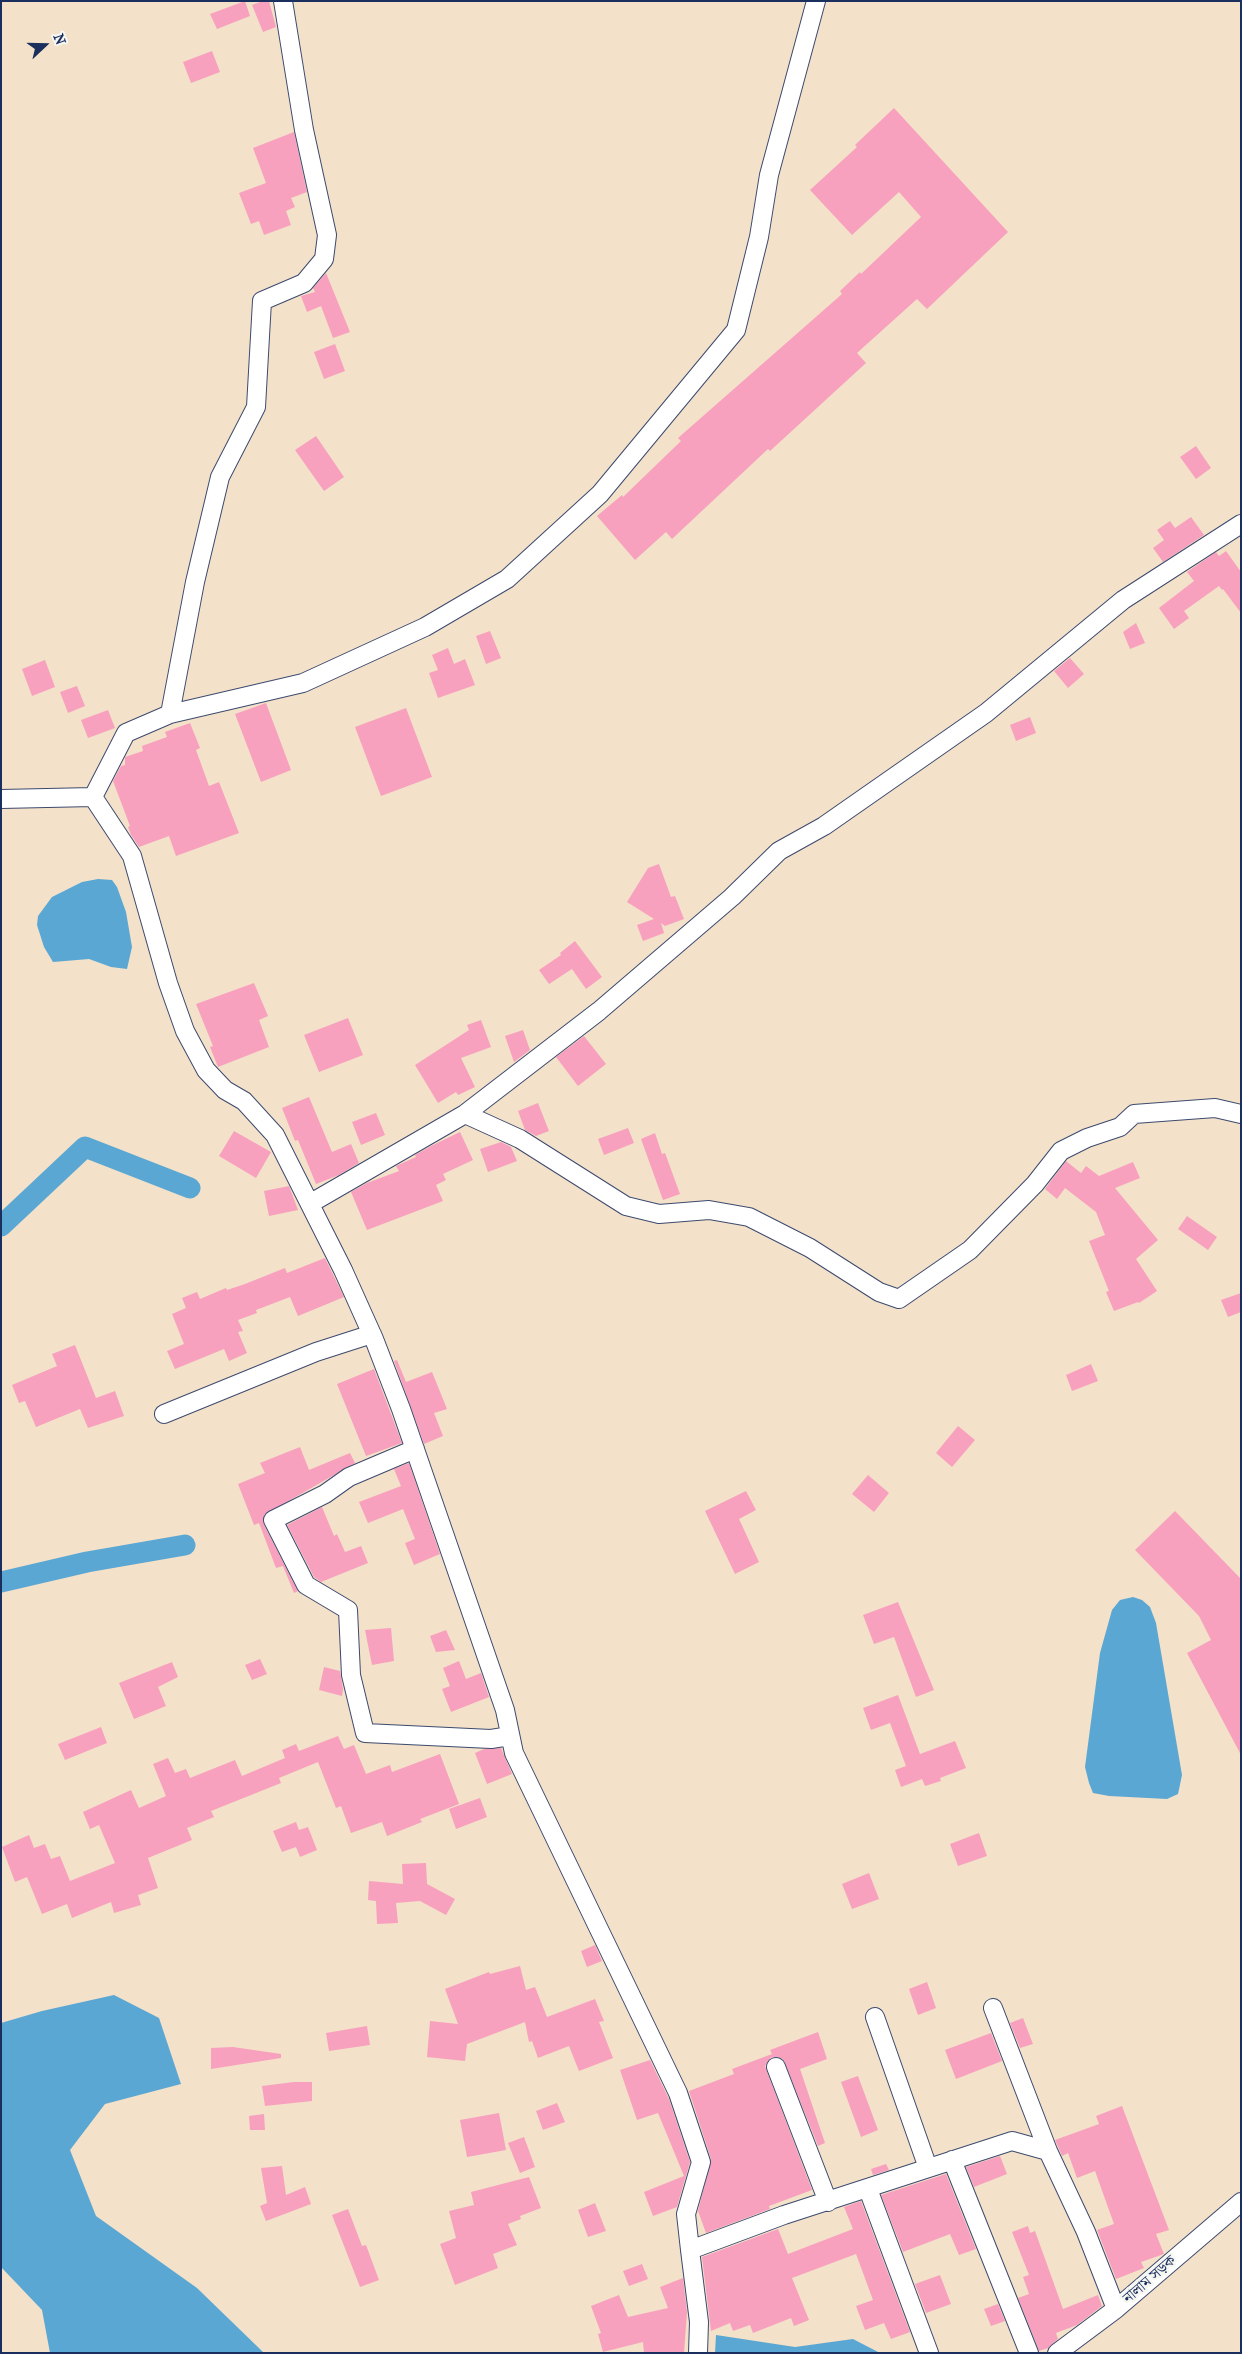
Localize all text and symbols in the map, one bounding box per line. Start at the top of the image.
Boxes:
north arrow [20,20,70,70]
text: N [50,31,69,47]
street label: নালাম সড়ক [1120,2252,1180,2308]

